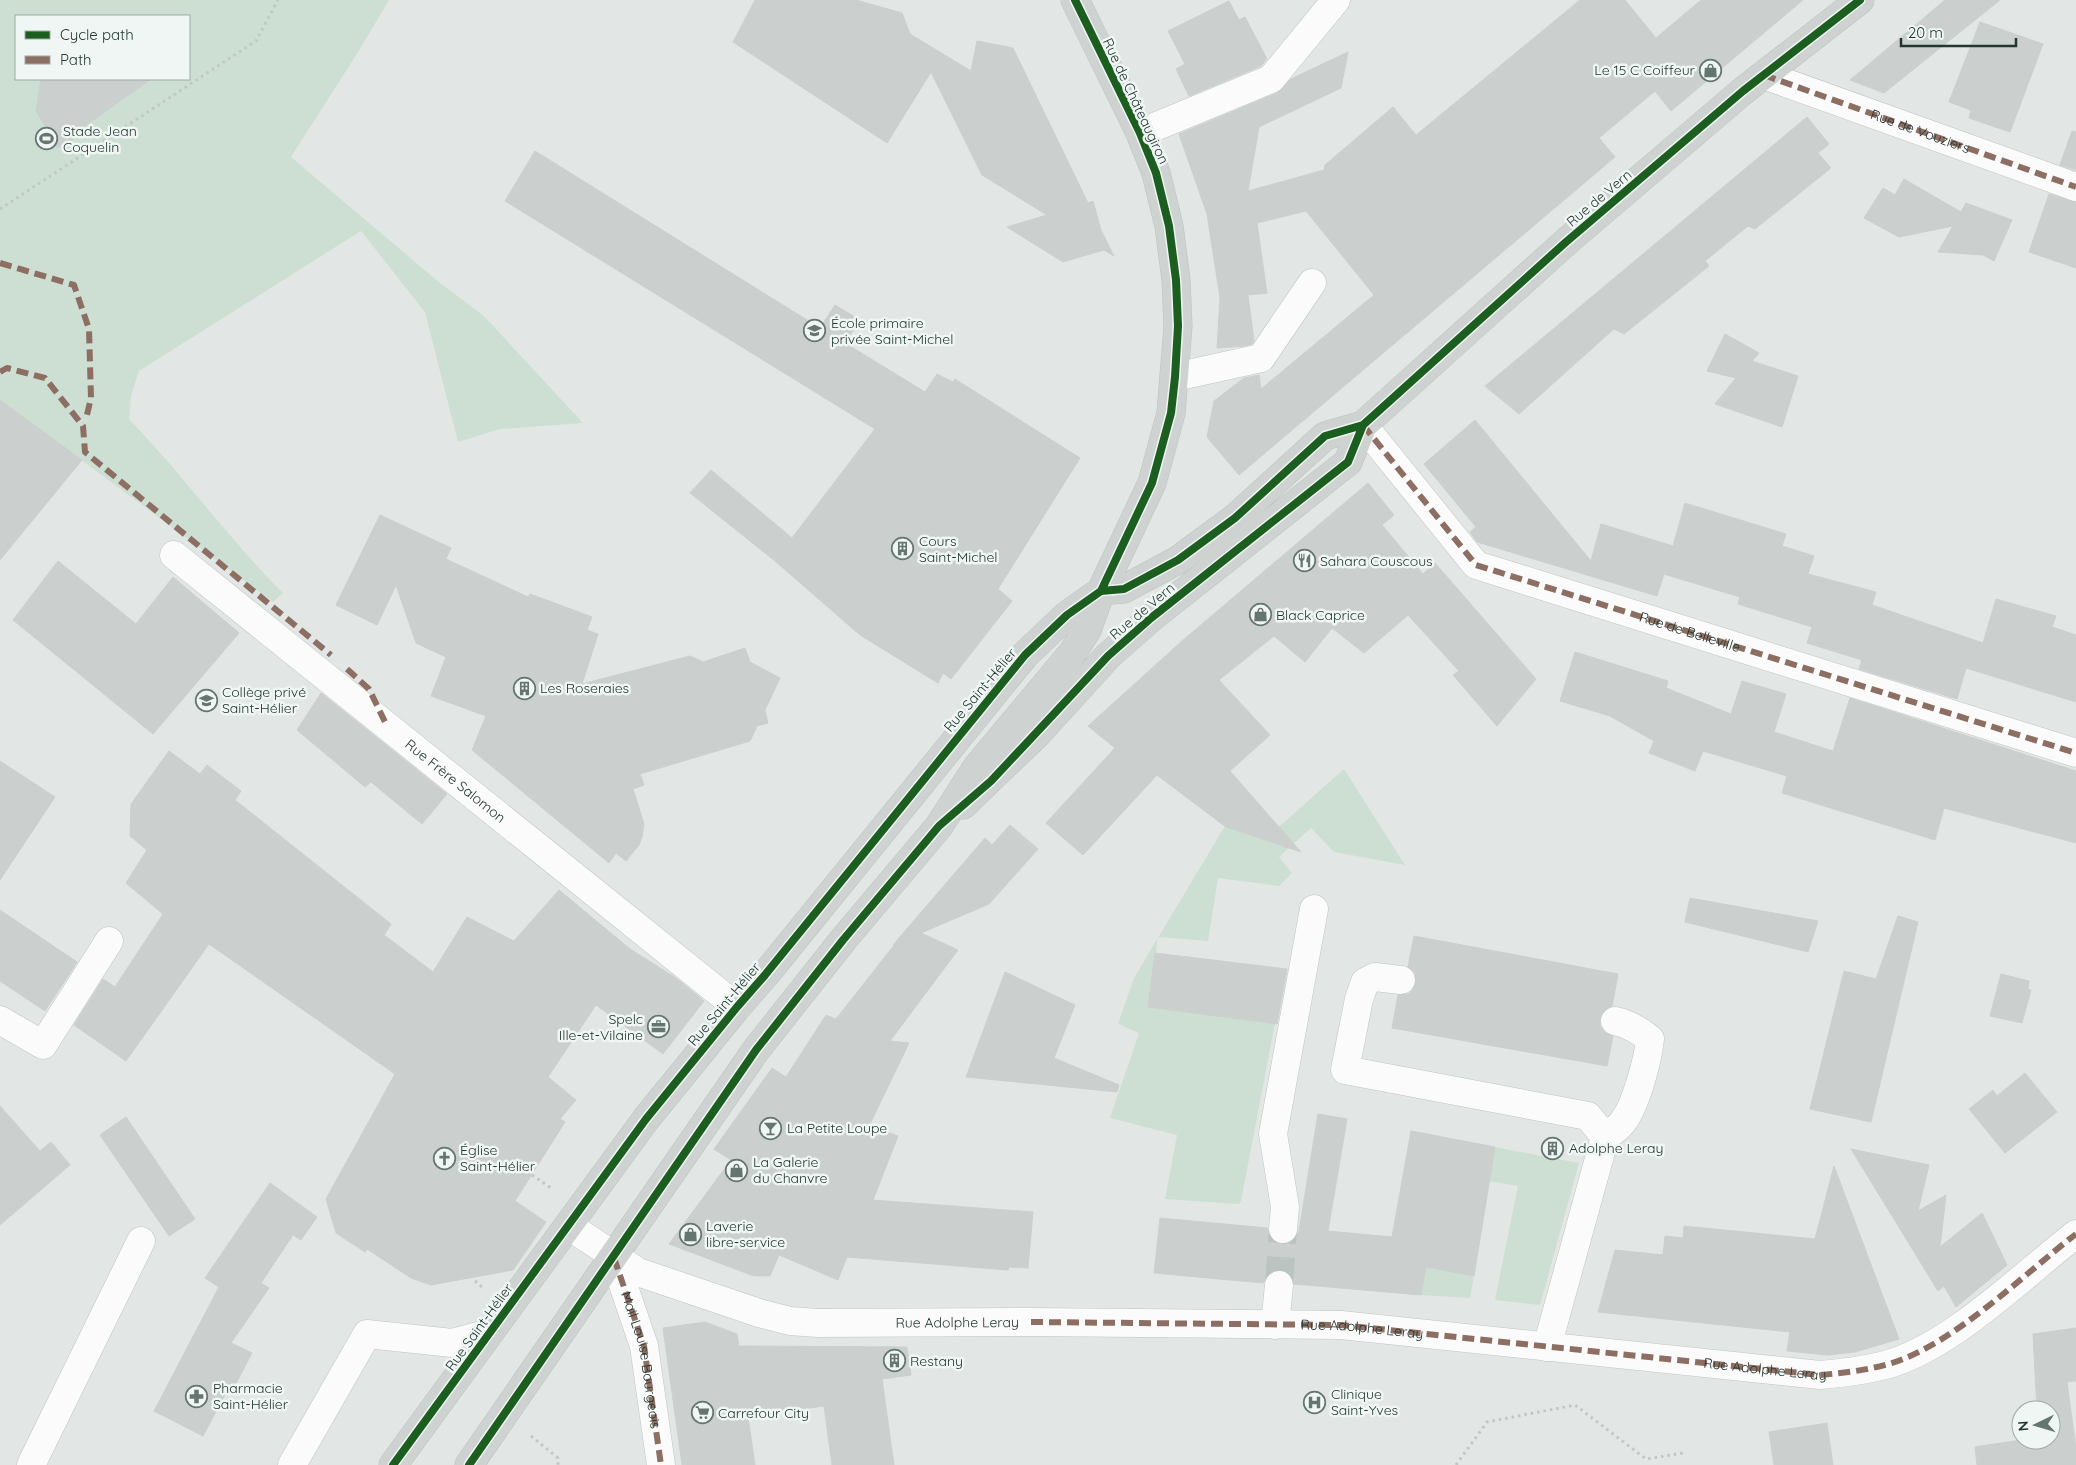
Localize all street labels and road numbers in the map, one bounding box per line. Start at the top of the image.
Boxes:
street label: Rue de Châteaugiron [1099,35,1173,167]
street label: Rue de Vouziers [1868,105,1972,157]
street label: Rue de Vern [1563,166,1635,230]
street label: Rue de Vern [1106,579,1178,643]
street label: Rue de Belleville [1637,608,1743,656]
street label: Rue Saint-Hélier [940,644,1021,736]
street label: Rue Frère Salomon [402,735,509,827]
street label: Rue Saint-Hélier [684,958,765,1050]
street label: Rue Saint-Hélier [441,1279,517,1374]
street label: Mail Louise Bourgeois [617,1289,665,1430]
street label: Rue Adolphe Leray [895,1313,1019,1332]
street label: Rue Adolphe Leray [1300,1316,1424,1343]
street label: Rue Adolphe Leray [1703,1354,1827,1384]

